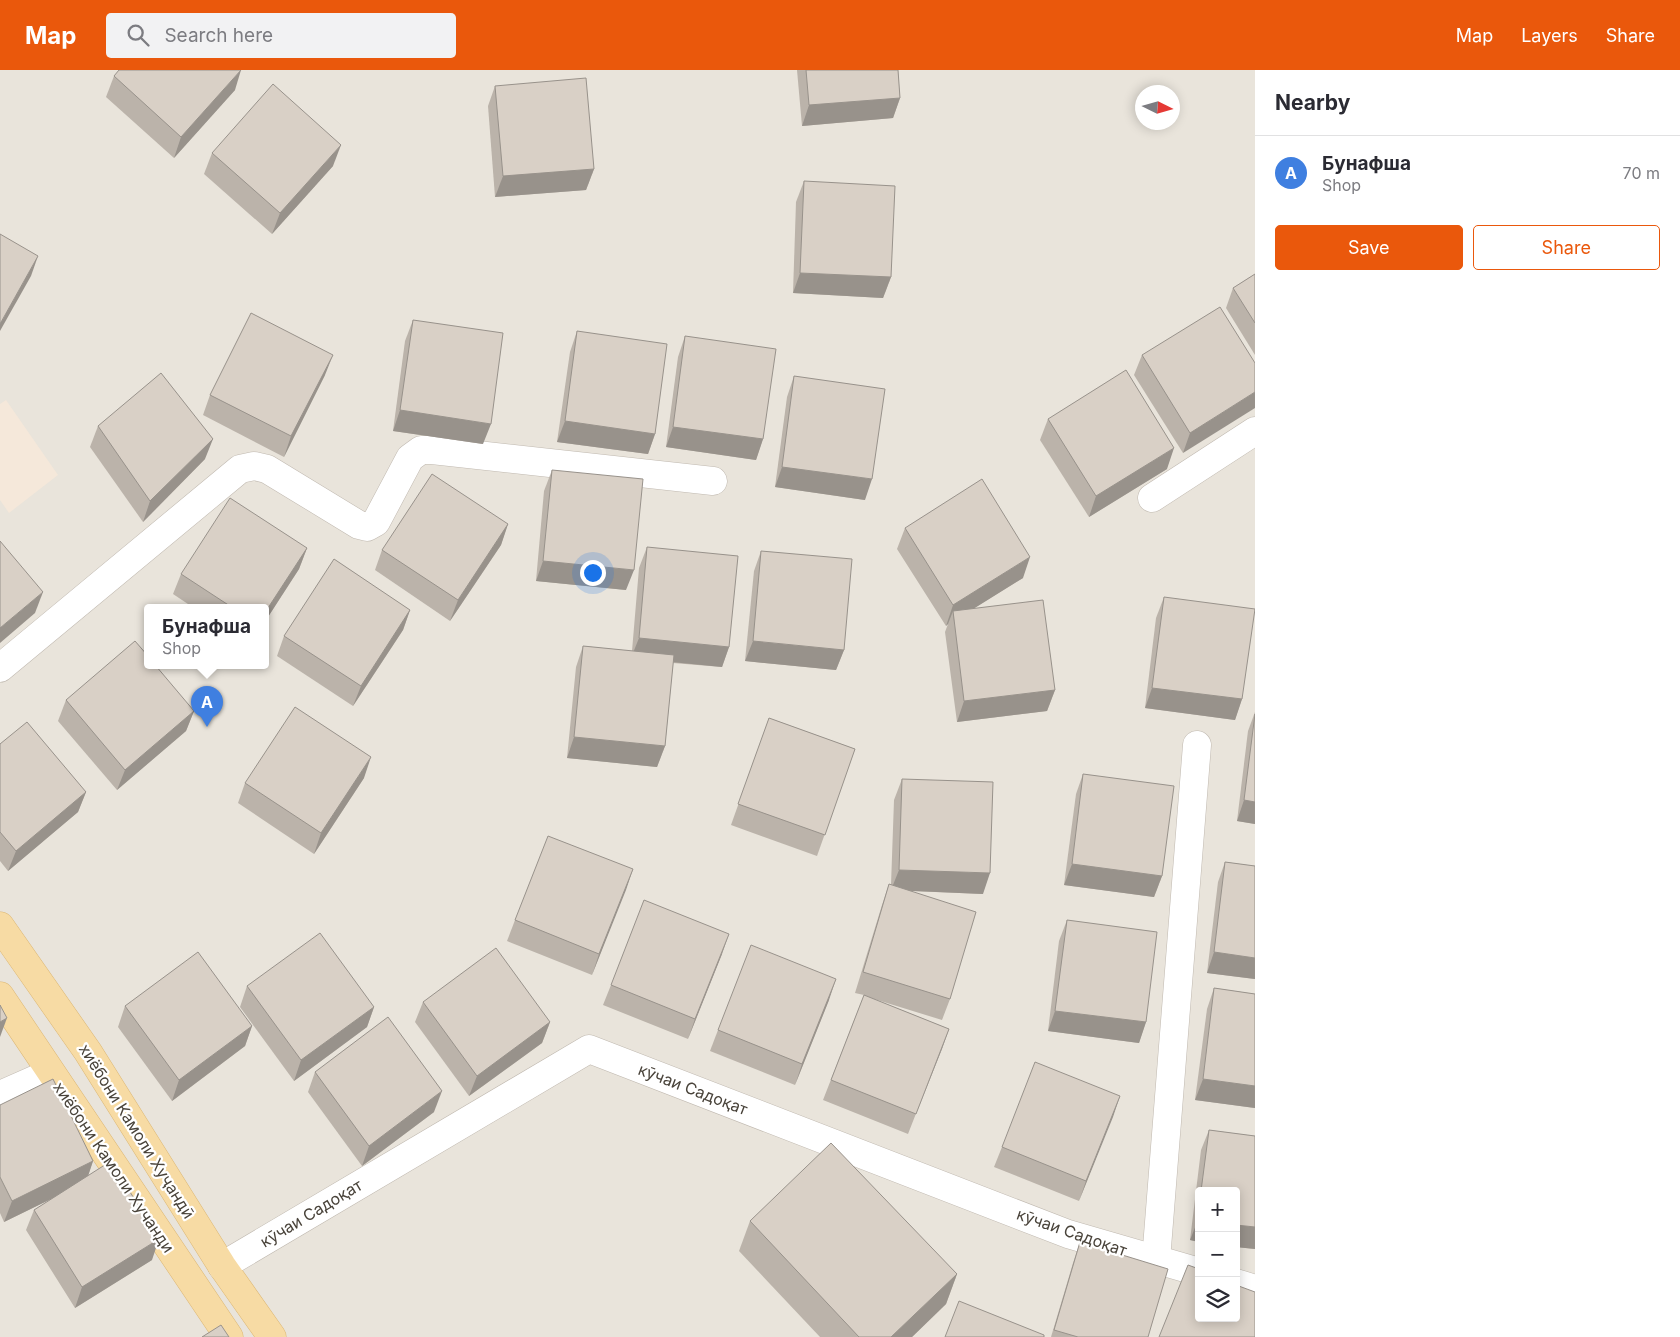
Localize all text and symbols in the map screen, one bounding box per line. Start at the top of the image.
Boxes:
search box [106,13,456,58]
text: Map [25,21,76,50]
icon: search [124,21,152,49]
text: Search here [164,24,273,47]
text: Map [1456,25,1493,46]
text: Layers [1521,25,1578,46]
text: Share [1606,25,1655,46]
north arrow [1135,85,1180,130]
text: Nearby [1275,90,1350,115]
text: Бунафша [1322,152,1411,175]
text: A [1285,163,1297,183]
text: 70 m [1623,163,1660,183]
text: Shop [1322,175,1361,195]
button: Save [1275,225,1463,270]
button: Share [1473,225,1660,270]
your location [580,560,606,586]
popup [144,604,269,669]
text: Бунафша [162,615,251,638]
text: Shop [162,638,201,658]
pin: A [191,686,223,727]
street label: хиёбони Камоли Хуҷандӣ [75,1040,199,1222]
street label: кӯчаи Садоқат [635,1059,751,1119]
street label: хиёбони Камоли Хучанди [49,1078,179,1256]
street label: кӯчаи Садоқат [256,1174,366,1251]
map controls [1195,1187,1240,1322]
button: + [1195,1187,1240,1232]
street label: кӯчаи Садоқат [1014,1204,1130,1260]
button: − [1195,1232,1240,1277]
button: layers [1195,1277,1240,1322]

